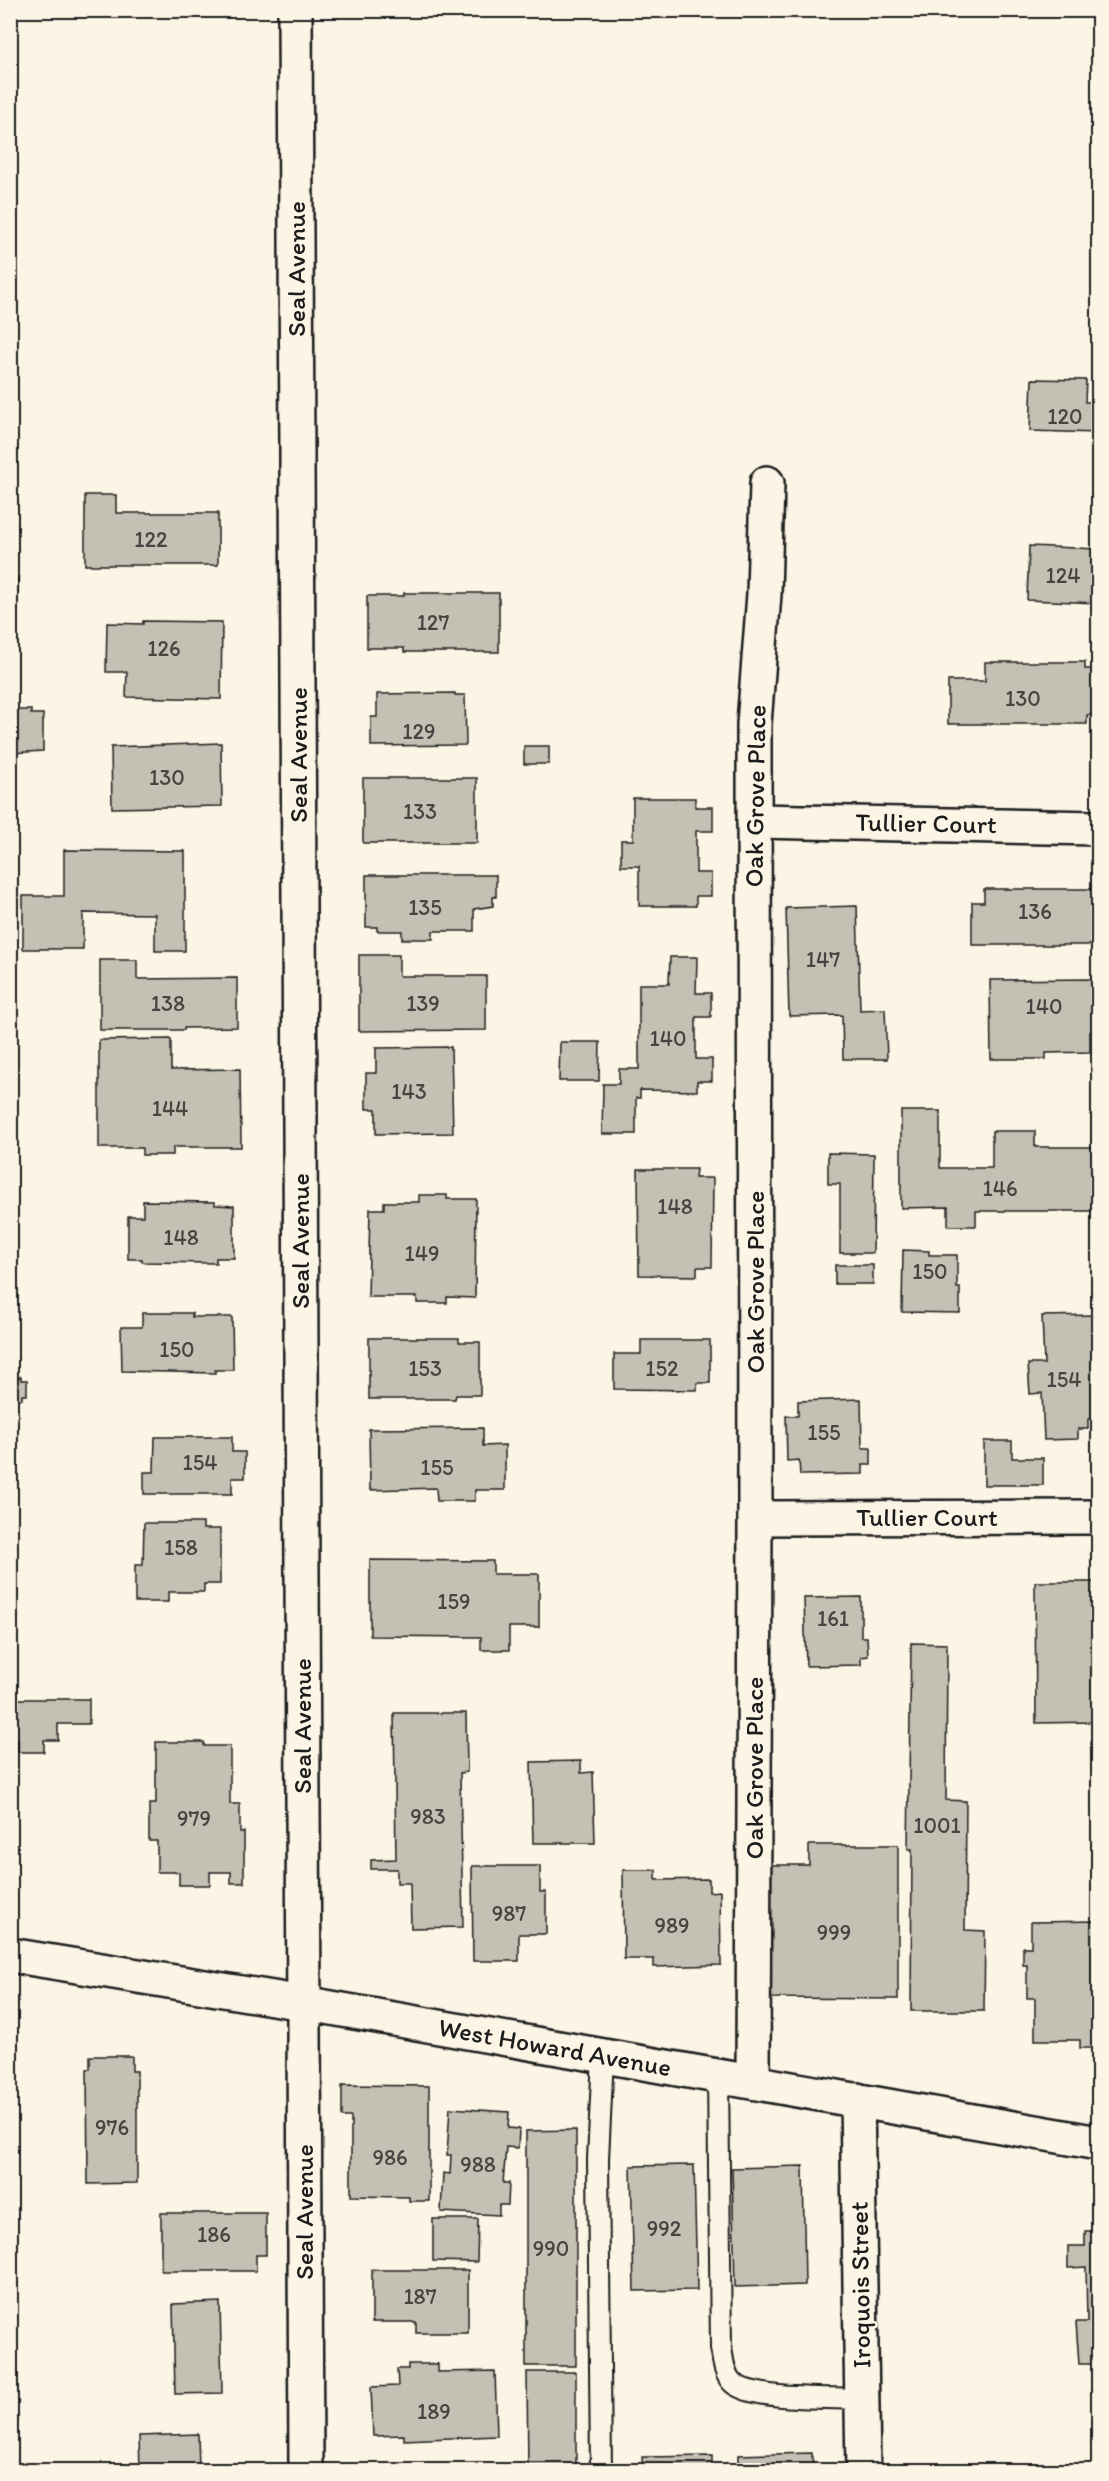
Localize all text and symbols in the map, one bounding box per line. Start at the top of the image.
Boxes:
street label: Seal Avenue [280,201,312,337]
house number: 120 [1047,403,1083,430]
house number: 122 [134,526,168,553]
house number: 124 [1045,562,1081,589]
house number: 127 [417,609,449,636]
house number: 126 [147,635,181,662]
house number: 130 [1005,685,1041,712]
street label: Seal Avenue [282,687,314,823]
street label: Oak Grove Place [737,704,773,888]
house number: 129 [402,718,436,745]
house number: 130 [149,764,185,791]
house number: 133 [403,798,437,825]
street label: Tullier Court [855,806,997,840]
house number: 135 [408,894,442,921]
house number: 136 [1018,898,1052,925]
house number: 147 [806,946,840,973]
house number: 138 [151,990,185,1017]
house number: 139 [406,990,440,1017]
house number: 140 [1026,993,1062,1020]
house number: 140 [650,1025,686,1052]
house number: 143 [391,1078,427,1105]
house number: 144 [152,1095,188,1122]
street label: Seal Avenue [284,1173,316,1309]
house number: 146 [982,1175,1018,1202]
street label: Oak Grove Place [739,1191,771,1373]
house number: 148 [657,1193,693,1220]
house number: 148 [163,1224,199,1251]
house number: 149 [405,1240,439,1267]
house number: 150 [912,1258,948,1285]
house number: 150 [159,1336,195,1363]
house number: 153 [408,1355,442,1382]
house number: 152 [645,1355,679,1382]
house number: 154 [1047,1366,1081,1393]
house number: 155 [807,1419,841,1446]
house number: 154 [183,1449,217,1476]
house number: 155 [420,1454,454,1481]
street label: Tullier Court [856,1501,998,1533]
house number: 158 [164,1534,198,1561]
house number: 159 [437,1588,471,1615]
house number: 161 [817,1605,849,1632]
street label: Seal Avenue [286,1658,318,1794]
street label: Oak Grove Place [738,1677,770,1859]
house number: 983 [410,1803,446,1830]
house number: 979 [177,1805,211,1832]
house number: 1001 [913,1812,961,1839]
house number: 987 [492,1900,526,1927]
house number: 989 [654,1912,690,1939]
house number: 999 [817,1919,851,1946]
street label: West Howard Avenue [436,2011,674,2083]
house number: 976 [95,2114,129,2141]
street label: Seal Avenue [288,2144,320,2280]
house number: 986 [372,2144,408,2171]
house number: 988 [460,2151,496,2178]
street label: Iroquois Street [843,2201,877,2369]
house number: 992 [647,2215,682,2242]
house number: 186 [197,2221,231,2248]
house number: 990 [533,2235,569,2262]
house number: 187 [403,2283,437,2310]
house number: 189 [417,2398,451,2425]

